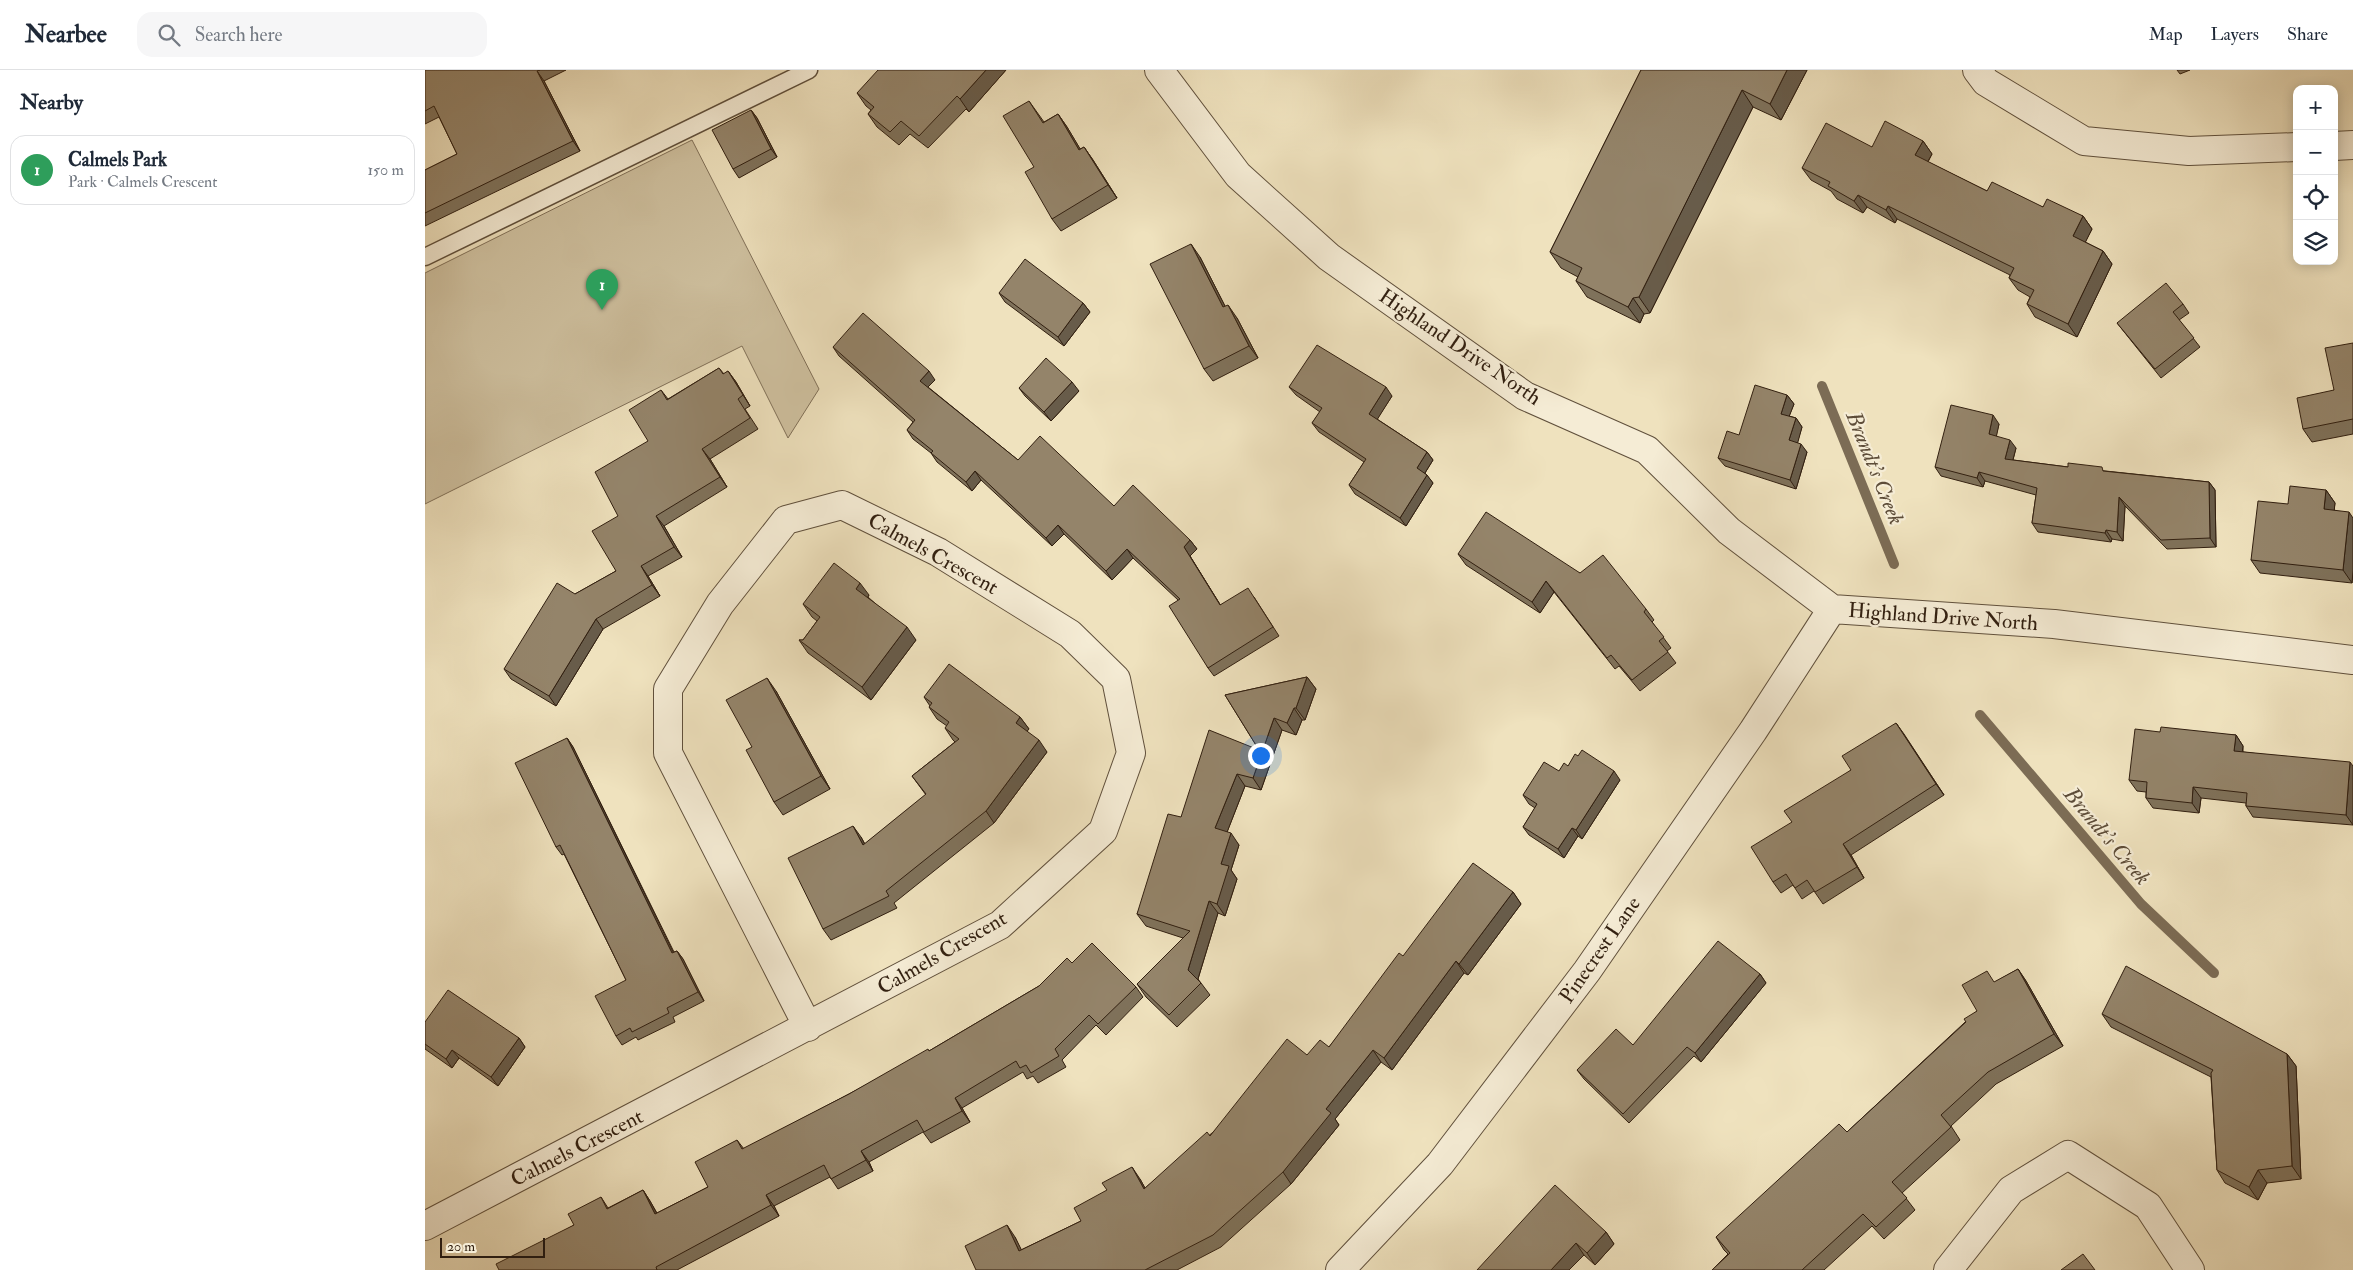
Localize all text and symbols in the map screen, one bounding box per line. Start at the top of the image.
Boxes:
search box [137,12,487,57]
text: Nearbee [25,19,107,50]
icon: search [155,21,183,49]
text: Search here [195,23,282,47]
text: Map [2149,23,2183,46]
text: Layers [2211,23,2259,46]
text: Share [2287,23,2328,46]
map controls [2293,85,2338,265]
button: + [2293,85,2338,130]
text: Nearby [20,89,83,116]
button: − [2293,130,2338,175]
text: Calmels Park [68,148,167,172]
text: 1 [34,160,40,180]
text: 150 m [367,160,404,180]
text: Park · Calmels Crescent [68,172,217,192]
button: locate [2293,175,2338,220]
button: layers [2293,220,2338,265]
pin: 1 [586,269,618,310]
street label: Highland Drive North [1374,283,1546,411]
water label: Brandt's Creek [1839,406,1910,529]
street label: Calmels Crescent [863,507,1003,601]
street label: Highland Drive North [1847,597,2039,637]
your location [1248,743,1274,769]
water label: Brandt's Creek [2057,780,2156,891]
street label: Pinecrest Lane [1553,891,1647,1009]
street label: Calmels Crescent [872,905,1012,1001]
street label: Calmels Crescent [506,1103,648,1193]
scale bar [440,1235,545,1258]
text: 20 m [447,1238,475,1255]

